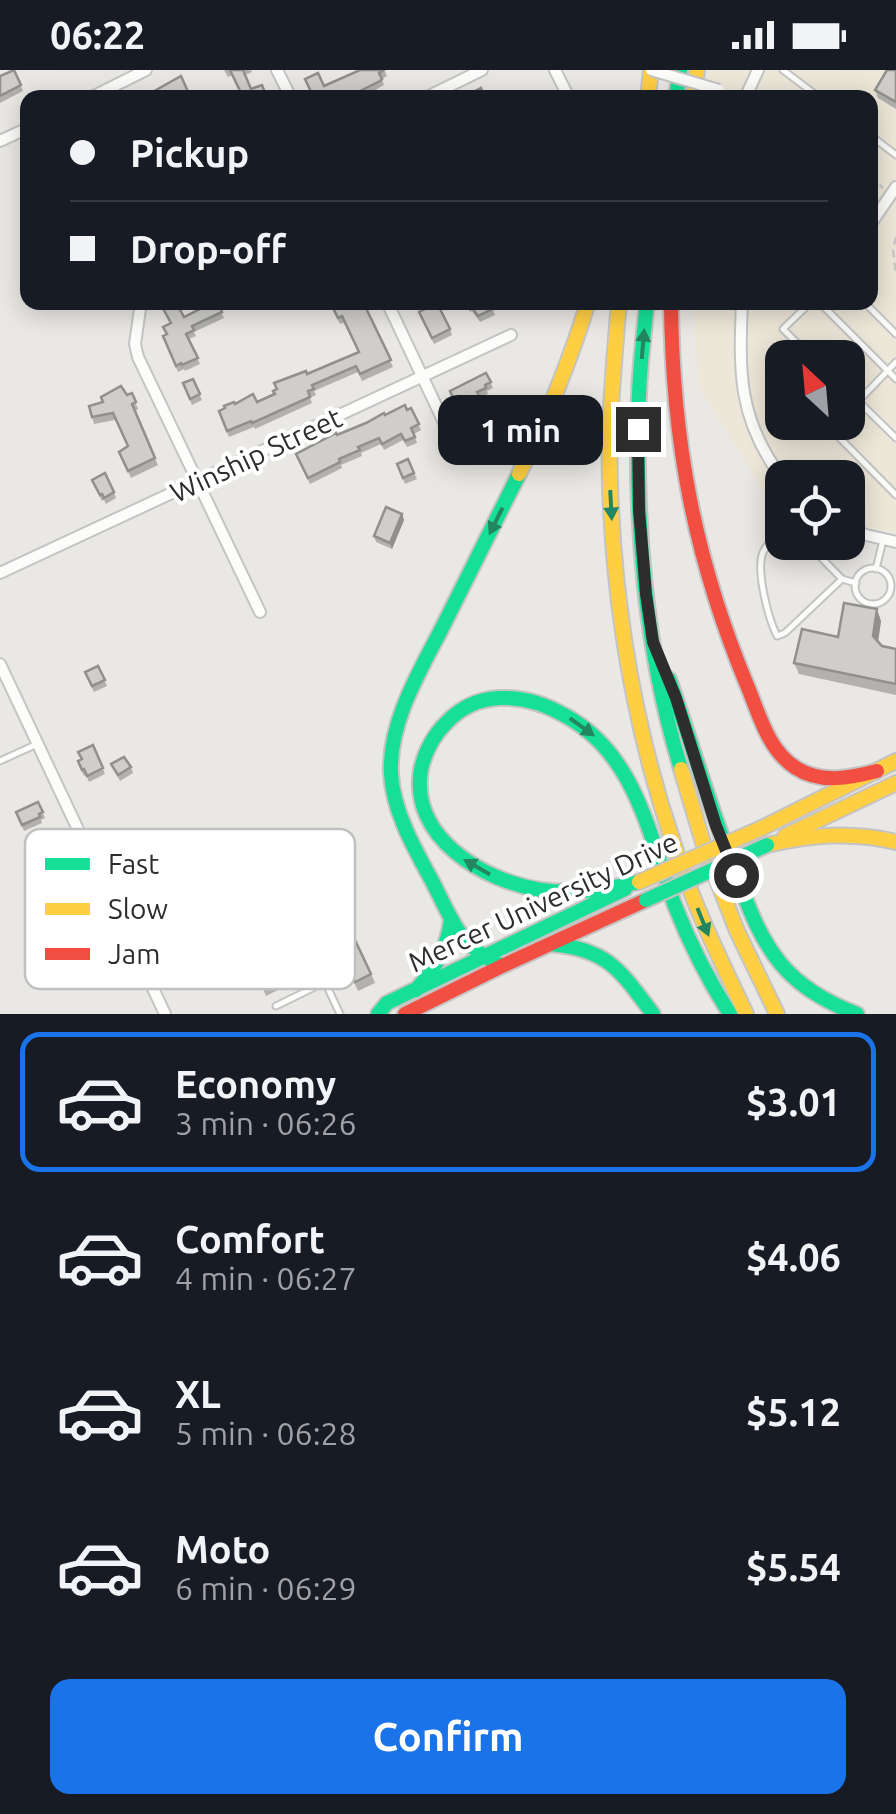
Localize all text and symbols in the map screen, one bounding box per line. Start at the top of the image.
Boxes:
text: 06:22 [50,14,145,56]
text: Pickup [130,132,249,174]
text: Drop-off [130,228,286,270]
one-way arrow [635,328,651,360]
north arrow [765,340,865,440]
map controls [765,340,865,560]
callout: 1 min [438,394,603,464]
street label: Winship Street [165,401,346,508]
route end [616,407,661,452]
text: 1 min [480,412,561,448]
button: locate [765,460,865,560]
one-way arrow [604,489,620,521]
one-way arrow [488,507,505,536]
one-way arrow [569,717,595,737]
street label: Mercer University Drive [403,825,682,978]
legend [25,829,355,989]
text: Fast [108,848,159,879]
route start [714,853,759,898]
one-way arrow [463,859,492,876]
text: Slow [108,893,168,924]
one-way arrow [696,908,712,938]
text: Jam [108,938,160,969]
icon: car [55,1057,145,1147]
text: Economy [175,1063,336,1105]
text: $3.01 [746,1081,841,1123]
text: 3 min · 06:26 [175,1105,357,1141]
icon: car [55,1212,145,1302]
text: Comfort [175,1218,325,1260]
text: $4.06 [746,1236,841,1278]
text: 4 min · 06:27 [175,1260,357,1296]
icon: car [55,1367,145,1457]
text: XL [175,1373,221,1415]
text: $5.12 [746,1391,841,1433]
text: 5 min · 06:28 [175,1415,357,1451]
icon: car [55,1522,145,1612]
text: Moto [175,1528,270,1570]
text: $5.54 [746,1546,841,1588]
text: 6 min · 06:29 [175,1570,357,1606]
button: Confirm [50,1679,846,1794]

